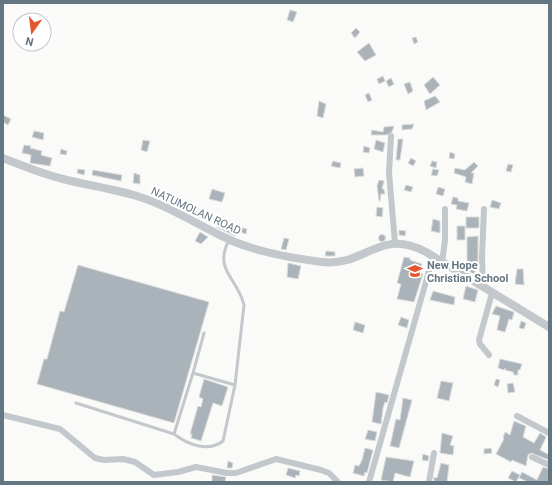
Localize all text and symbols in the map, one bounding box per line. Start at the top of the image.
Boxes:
north arrow [12,12,52,52]
text: N [24,34,35,48]
street label: NATUMOLAN ROAD [149,184,243,238]
place label: New Hope Christian School [427,259,508,285]
school or university icon: New Hope Christian School [406,262,424,280]

